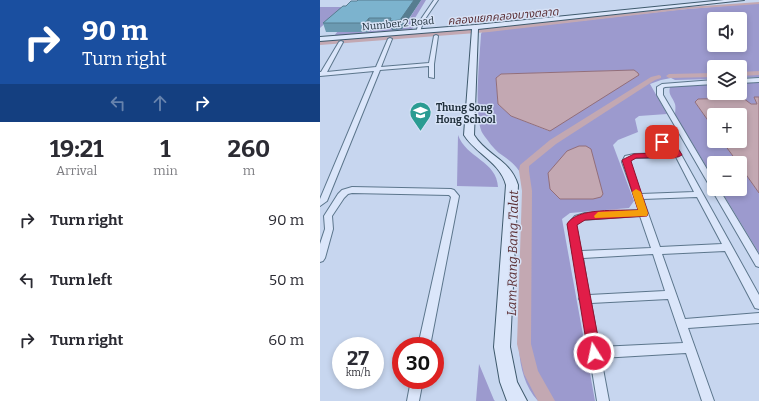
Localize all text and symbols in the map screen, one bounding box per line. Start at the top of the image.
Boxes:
water label: คลองแยกคลองบางตลาด [447,5,560,28]
map controls [707,12,747,196]
button: sound [707,12,747,52]
text: 90 m [82,14,148,47]
street label: Number 2 Road [362,15,435,33]
icon: right [16,16,68,68]
text: Turn right [82,48,167,70]
button: layers [707,60,747,100]
icon: left [107,92,129,114]
icon: ahead [149,92,171,114]
icon: right [191,92,213,114]
school or university icon: Thung Song Hong School [407,100,433,133]
place label: Thung Song Hong School [436,102,496,126]
button: + [707,108,747,148]
pin [645,125,679,159]
icon: arrive [651,131,673,153]
text: 19:21 [50,135,104,163]
text: 1 [160,135,171,163]
text: 260 [227,135,270,163]
button: − [707,156,747,196]
text: Arrival [56,163,97,178]
text: min [153,163,178,178]
text: m [243,163,255,178]
water label: Lam Rang Bang Talat [504,190,521,316]
icon: right [16,209,38,231]
text: Turn right [50,211,123,229]
text: 90 m [268,211,304,229]
icon: left [16,269,38,291]
text: Turn left [50,271,112,289]
text: 50 m [269,271,304,289]
icon: right [16,329,38,351]
text: Turn right [50,331,123,349]
text: 60 m [268,331,304,349]
position arrow [573,332,615,374]
speed limit sign: 30 [392,337,444,389]
text: 27 [347,346,369,370]
text: km/h [346,367,370,379]

